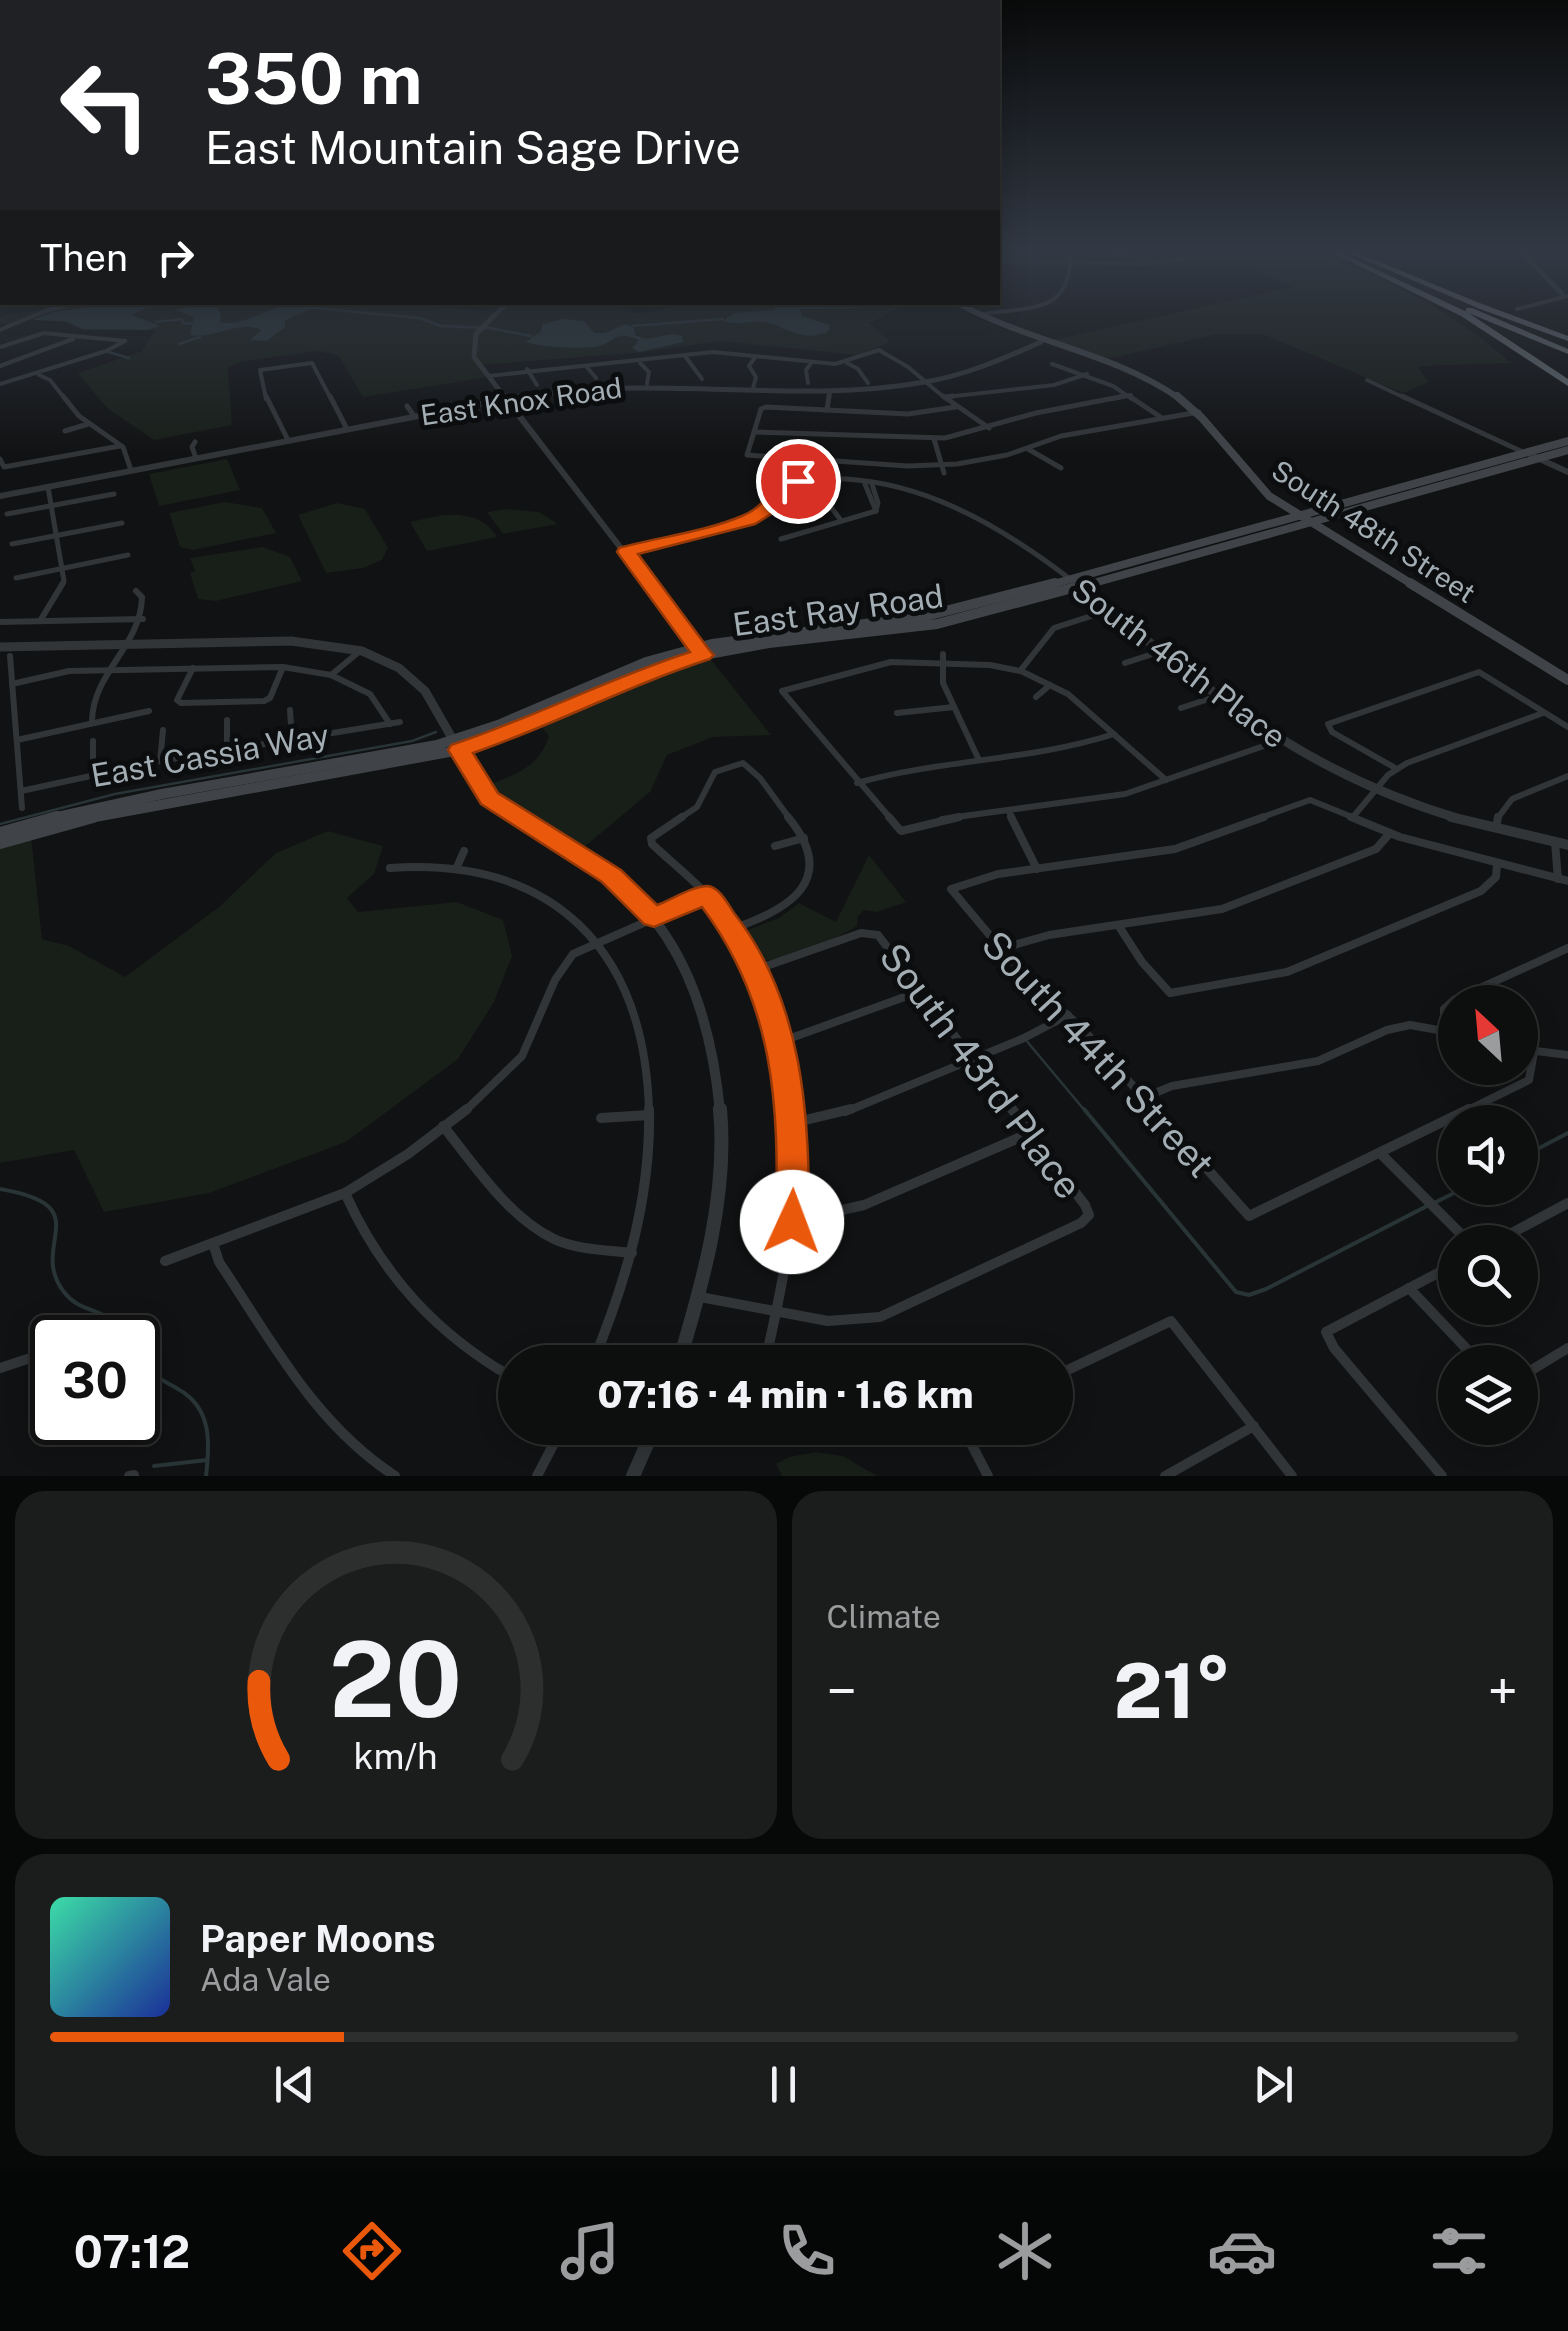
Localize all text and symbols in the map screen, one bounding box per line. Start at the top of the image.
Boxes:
text: 350 m [205,37,422,120]
icon: left [40,40,170,170]
text: East Mountain Sage Drive [205,121,741,174]
icon: right [148,230,203,285]
text: Then [40,235,128,280]
street label: East Knox Road [418,371,624,431]
pin [756,439,841,524]
street label: South 48th Street [1266,453,1482,609]
icon: arrive [771,454,826,509]
street label: South 46th Place [1065,570,1293,756]
street label: East Ray Road [730,577,946,643]
street label: East Cassia Way [88,716,332,794]
street label: South 44th Street [973,922,1223,1186]
street label: South 43rd Place [870,935,1092,1207]
north arrow [1438,985,1538,1085]
map controls [1438,985,1538,1445]
button: sound [1438,1105,1538,1205]
position arrow [740,1170,844,1274]
button: search [1438,1225,1538,1325]
speed limit sign: 30 [30,1315,160,1445]
button: layers [1438,1345,1538,1445]
text: 07:16 · 4 min · 1.6 km [597,1372,974,1417]
text: Climate [827,1598,941,1635]
text: 20 [329,1618,462,1740]
text: 21° [1113,1647,1231,1735]
text: − [827,1659,857,1723]
text: + [1488,1659,1518,1723]
text: km/h [354,1735,438,1777]
text: Paper Moons [200,1916,435,1961]
text: Ada Vale [200,1961,331,1998]
icon: previous [267,2057,322,2112]
icon: pause [756,2057,811,2112]
icon: next [1246,2057,1301,2112]
icon: directions [337,2216,407,2286]
icon: music [555,2216,625,2286]
icon: phone [772,2216,842,2286]
icon: climate [990,2216,1060,2286]
icon: car [1207,2216,1277,2286]
icon: filters [1424,2216,1494,2286]
text: 07:12 [74,2225,190,2278]

